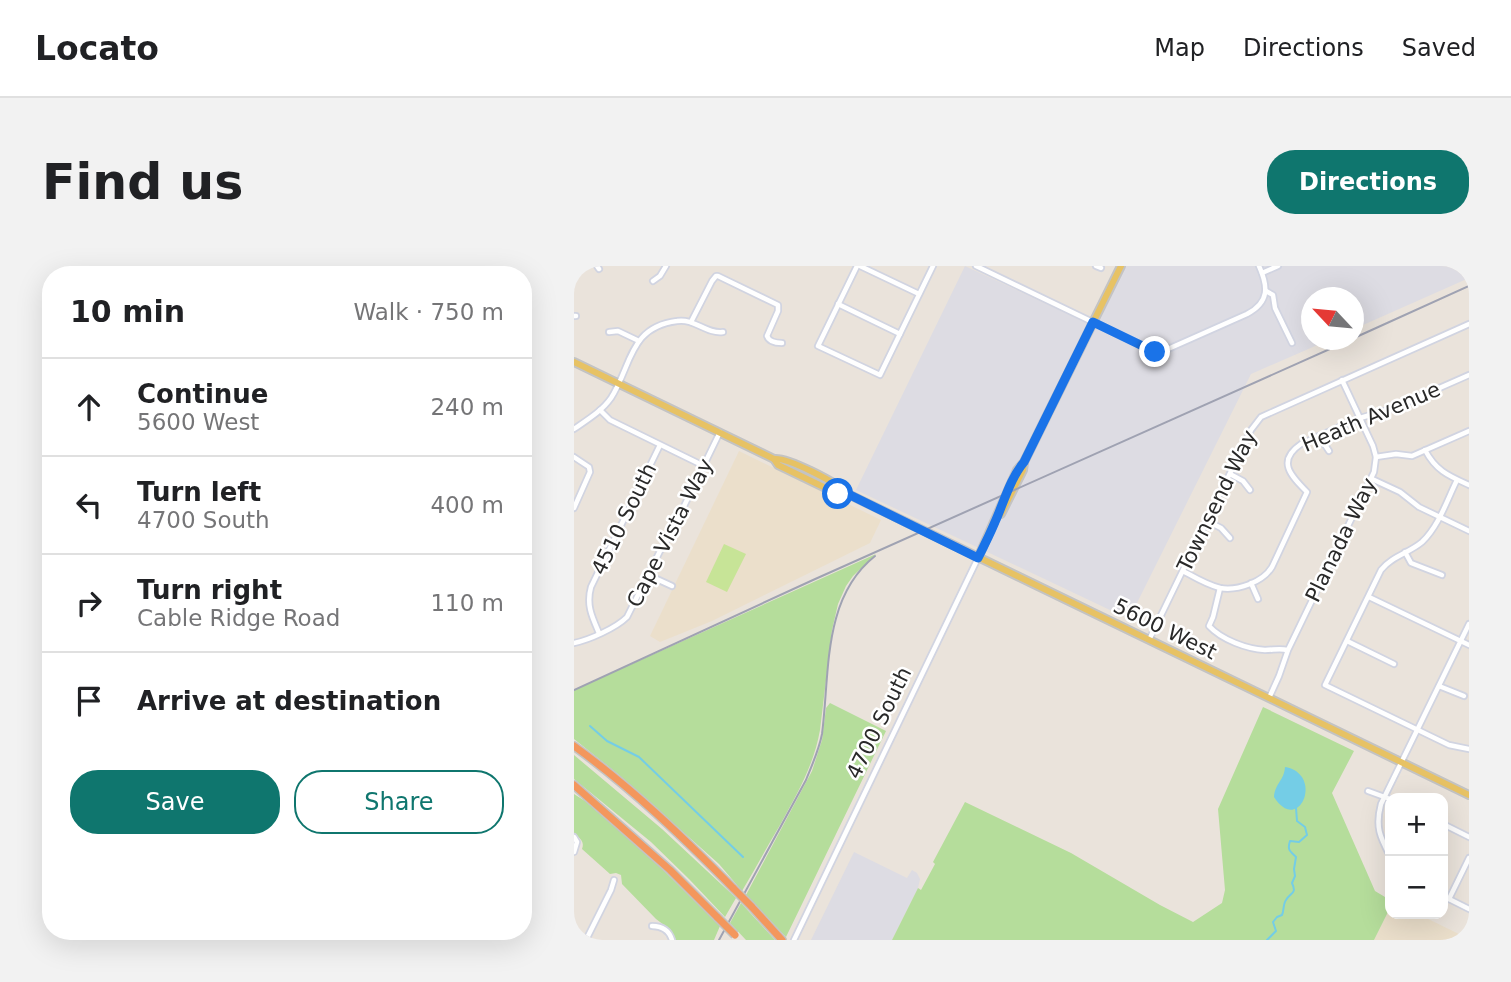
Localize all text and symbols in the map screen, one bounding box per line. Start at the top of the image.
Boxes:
text: Locato [35,29,159,68]
text: Map [1154,34,1205,62]
text: Directions [1243,34,1364,62]
text: Saved [1402,34,1476,62]
button: Directions [1267,150,1469,214]
text: Find us [42,154,243,211]
north arrow [1301,287,1364,350]
text: 10 min [70,294,185,329]
text: Walk · 750 m [353,299,504,325]
route end [1139,336,1170,367]
street label: Heath Avenue [1298,377,1444,457]
text: Continue [137,379,268,409]
icon: ahead [70,388,108,426]
text: 240 m [430,394,504,420]
text: 5600 West [137,409,259,435]
street label: Townsend Way [1172,426,1262,577]
street label: Cape Vista Way [622,455,718,611]
street label: 4510 South [587,459,661,579]
street label: Planada Way [1301,474,1381,606]
text: Turn left [137,477,261,507]
route start [822,478,853,509]
icon: left [70,486,108,524]
text: 400 m [430,492,504,518]
text: 4700 South [137,507,270,533]
text: Turn right [137,575,282,605]
icon: right [70,584,108,622]
text: 110 m [430,590,504,616]
street label: 5600 West [1110,594,1220,664]
text: Cable Ridge Road [137,605,340,631]
street label: 4700 South [842,663,916,783]
icon: arrive [70,682,108,720]
text: Arrive at destination [137,686,441,716]
button: Save [70,770,280,834]
button: Share [294,770,504,834]
map controls [1385,793,1448,919]
button: + [1385,793,1448,856]
button: − [1385,856,1448,919]

